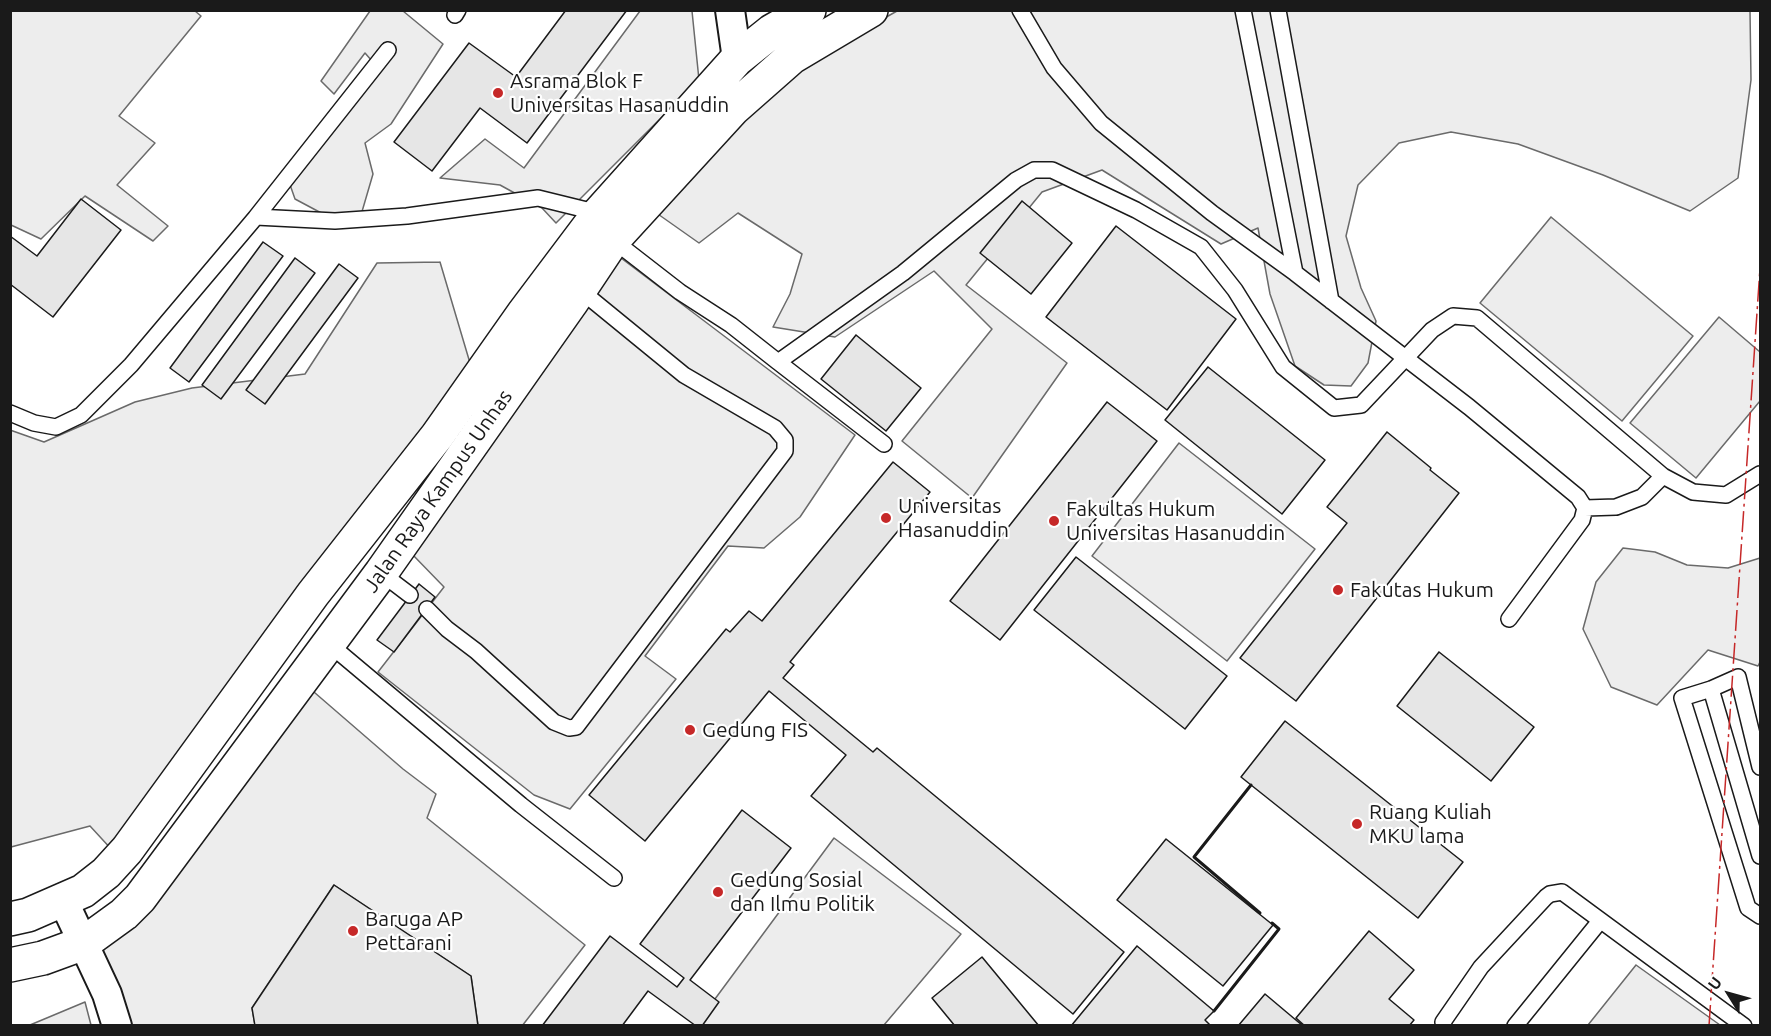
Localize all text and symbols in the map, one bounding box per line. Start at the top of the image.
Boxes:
place label: Asrama Blok F Universitas Hasanuddin [510,68,729,118]
marker: Asrama Blok F Universitas Hasanuddin [491,86,505,100]
street label: Jalan Raya Kampus Unhas [358,385,518,597]
place label: Universitas Hasanuddin [898,493,1009,543]
place label: Fakultas Hukum Universitas Hasanuddin [1066,496,1285,546]
marker: Universitas Hasanuddin [879,511,893,525]
marker: Fakultas Hukum Universitas Hasanuddin [1047,514,1061,528]
place label: Fakutas Hukum [1350,577,1494,603]
marker: Fakutas Hukum [1331,583,1345,597]
place label: Gedung FIS [702,717,808,743]
marker: Gedung FIS [683,723,697,737]
place label: Ruang Kuliah MKU lama [1369,799,1492,849]
marker: Ruang Kuliah MKU lama [1350,817,1364,831]
place label: Gedung Sosial dan Ilmu Politik [730,867,875,917]
marker: Gedung Sosial dan Ilmu Politik [711,885,725,899]
place label: Baruga AP Pettarani [365,906,463,956]
marker: Baruga AP Pettarani [346,924,360,938]
north arrow [1699,964,1759,1024]
text: U [1704,973,1725,993]

